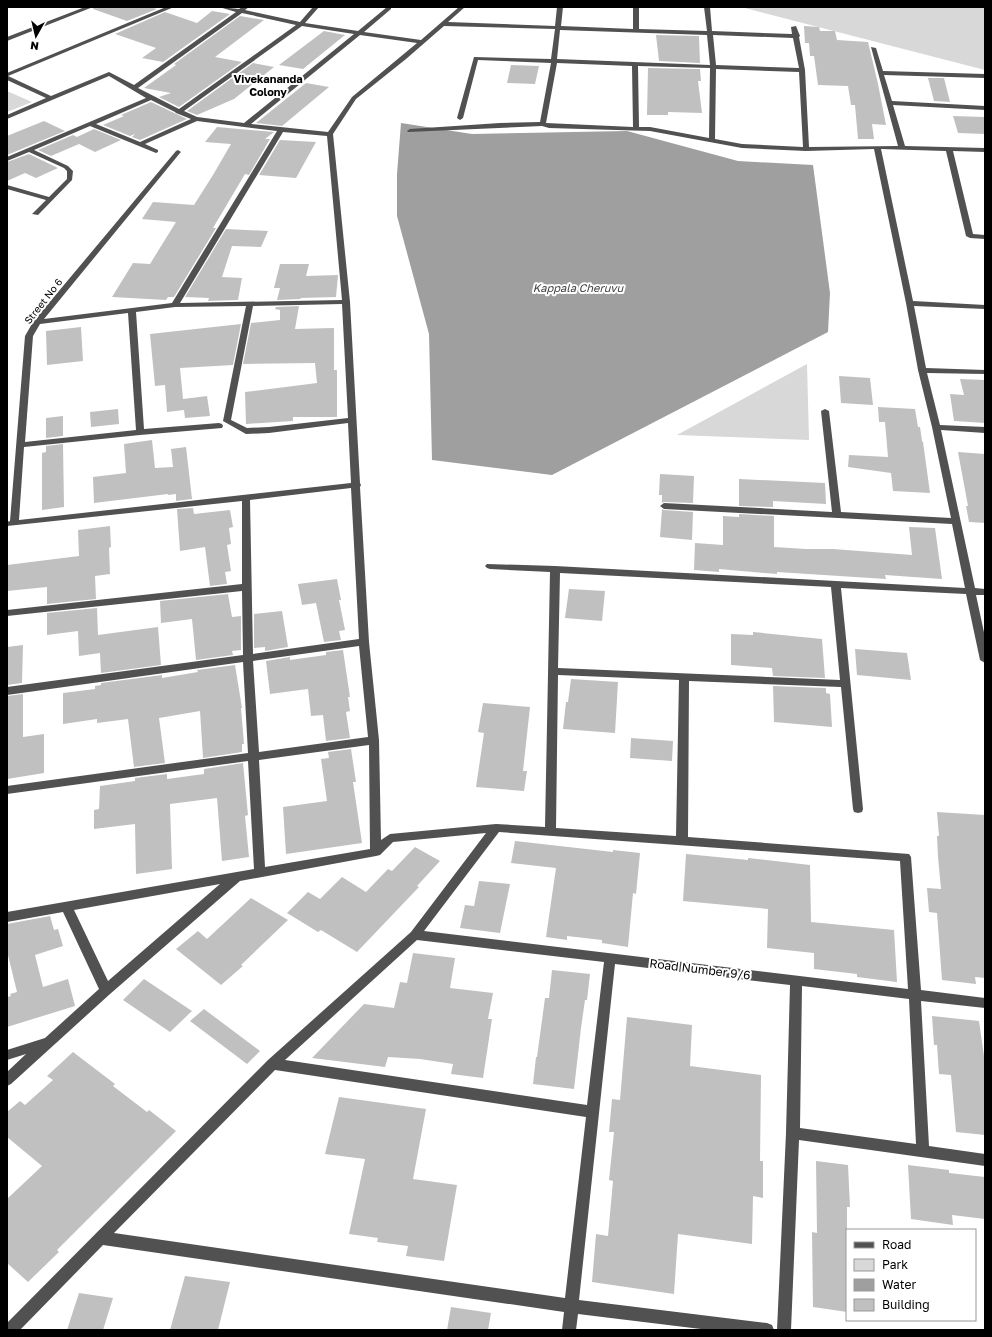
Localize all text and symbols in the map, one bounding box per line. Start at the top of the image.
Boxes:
north arrow [16,16,56,56]
text: N [29,39,40,53]
district label: Vivekananda Colony [233,72,303,98]
street label: Street No 6 [22,276,64,326]
water label: Kappala Cheruvu [533,281,624,295]
street label: Road Number 9/6 [649,955,751,983]
legend [846,1229,976,1321]
text: Road [882,1237,911,1252]
text: Park [882,1257,908,1272]
text: Water [882,1277,916,1292]
text: Building [882,1297,930,1312]

